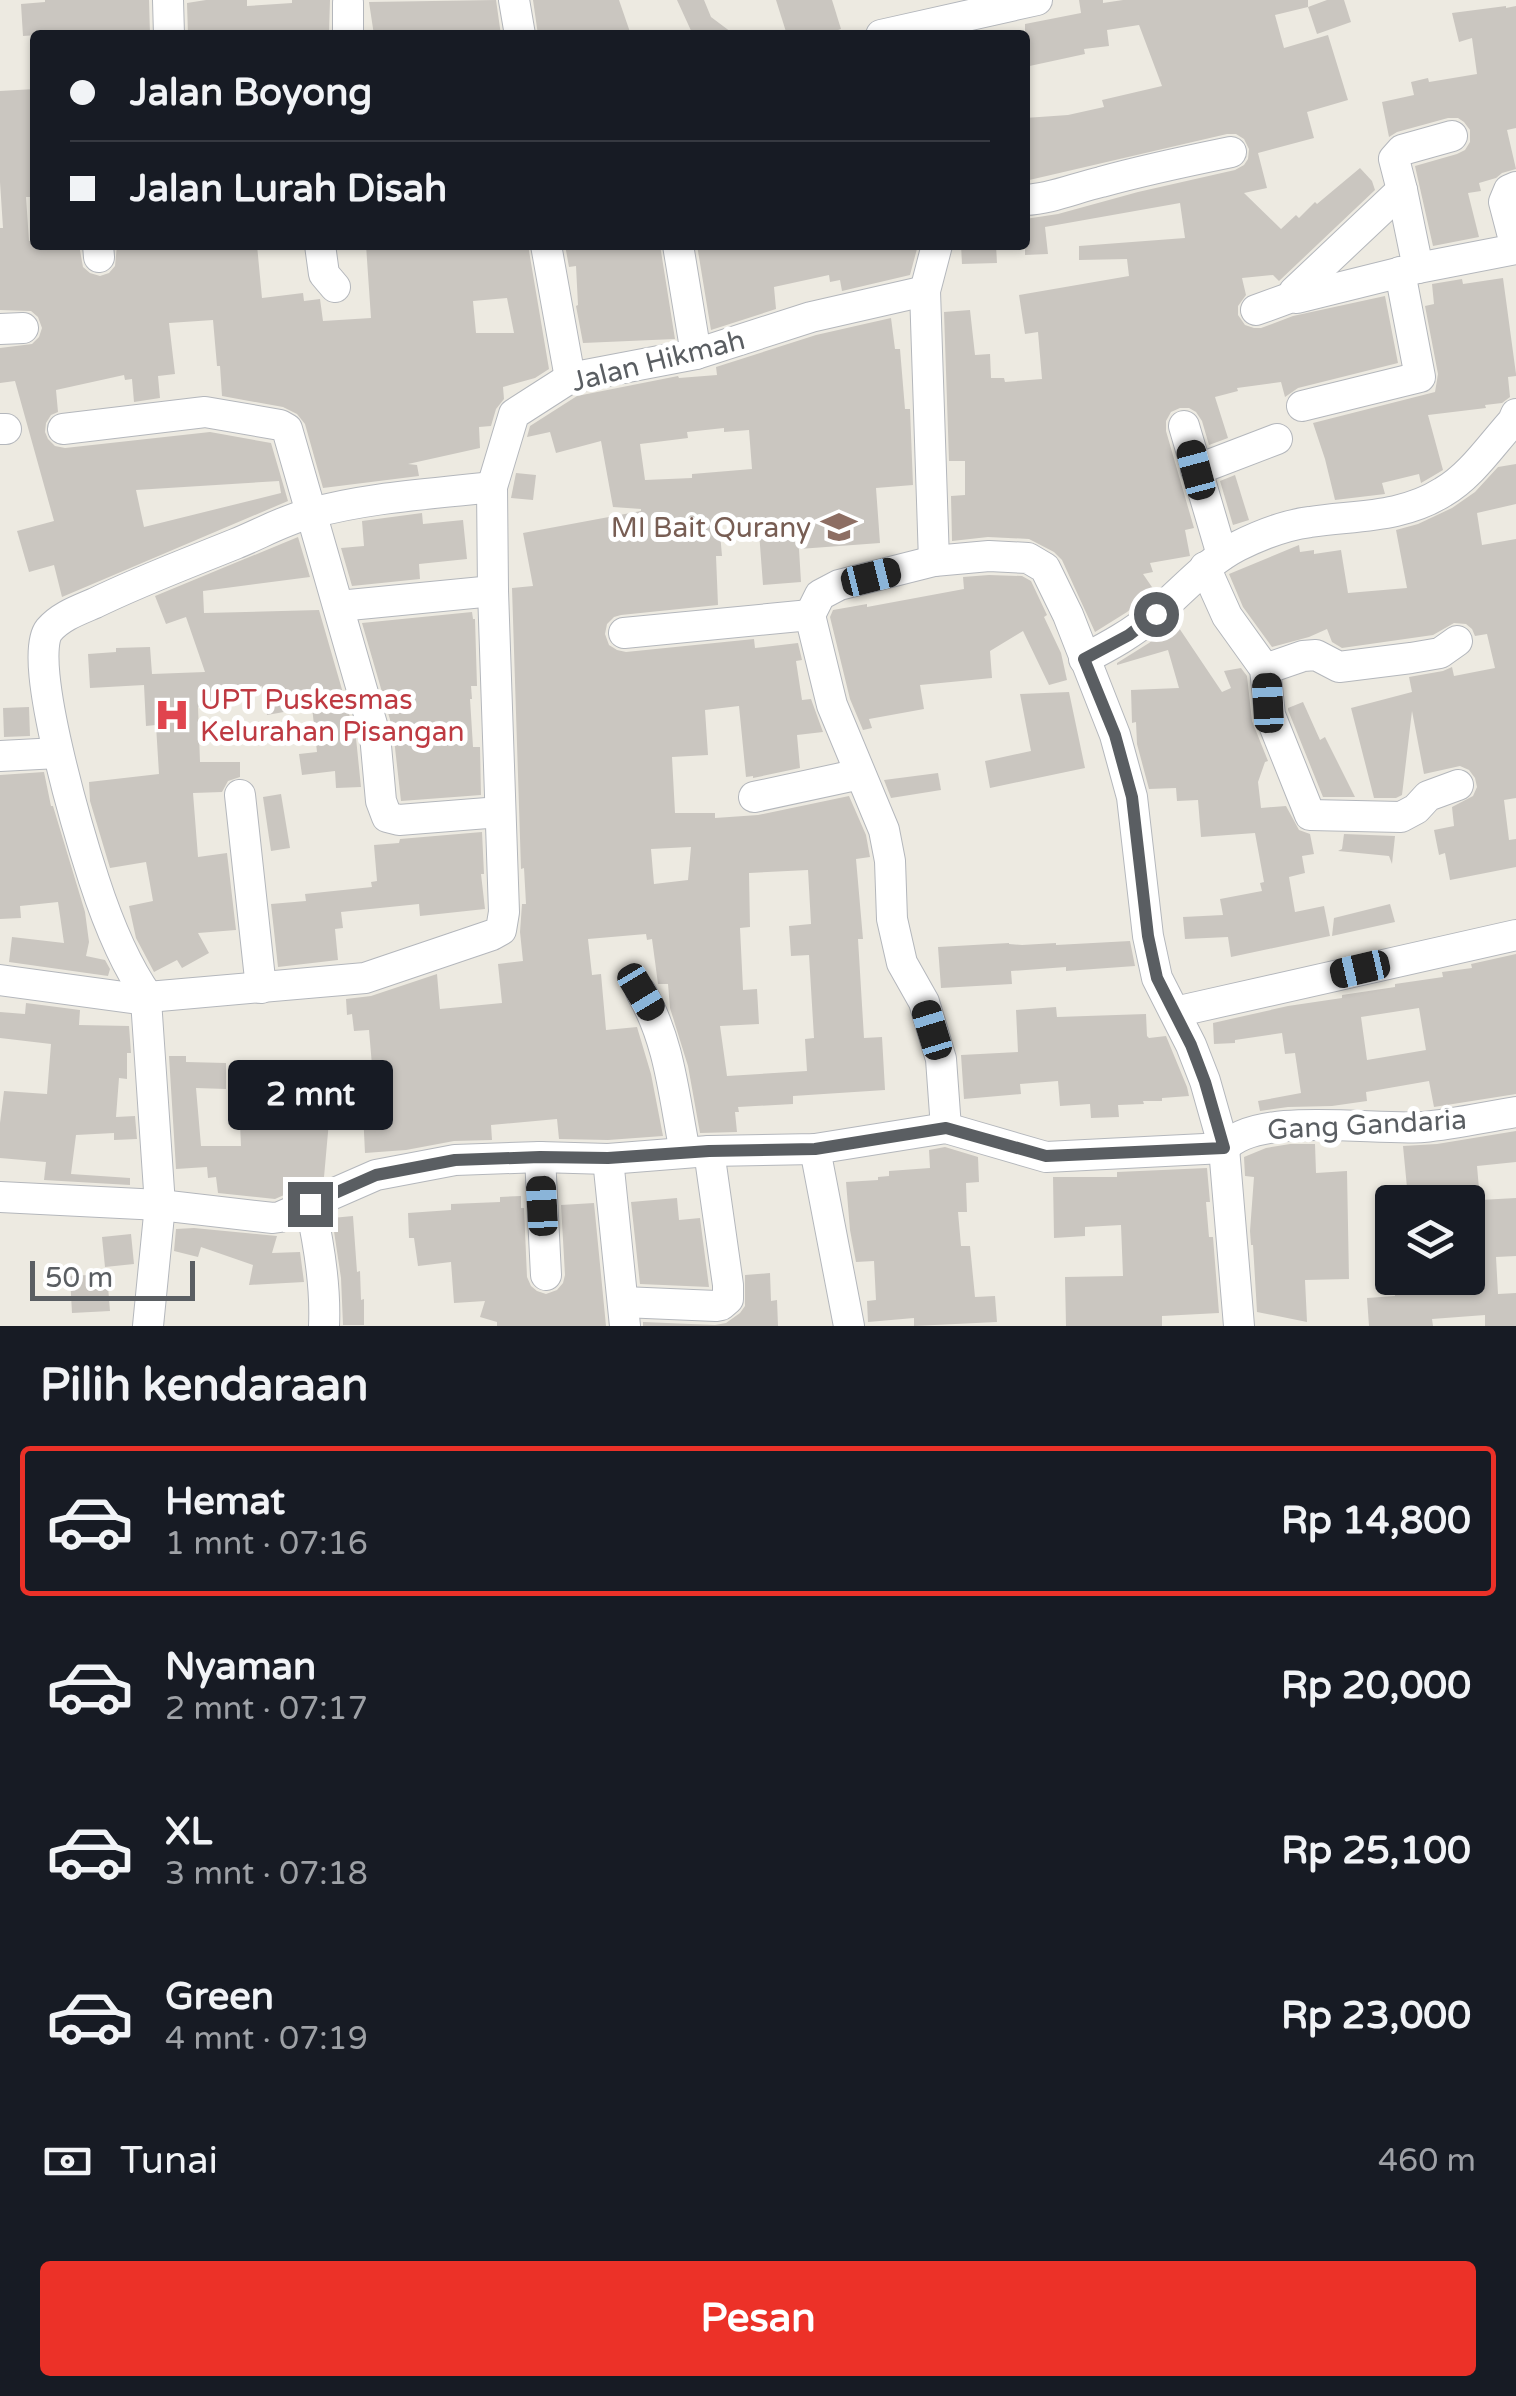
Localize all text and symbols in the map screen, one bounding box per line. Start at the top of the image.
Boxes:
text: Jalan Boyong [130,70,372,116]
text: Jalan Lurah Disah [130,166,447,212]
street label: Jalan Hikmah [568,323,748,399]
car [1174,437,1218,503]
school or university icon: MI Bait Qurany [820,508,858,546]
place label: MI Bait Qurany [611,511,811,545]
car [838,555,904,599]
route start [1134,592,1179,637]
car [1251,672,1285,734]
place label: UPT Puskesmas Kelurahan Pisangan [200,683,464,749]
hospital icon: UPT Puskesmas Kelurahan Pisangan [153,696,191,734]
car [1327,948,1393,990]
car [613,959,669,1025]
car [909,997,955,1063]
callout: 2 mnt [228,1059,392,1129]
text: 2 mnt [266,1076,355,1114]
street label: Gang Gandaria [1266,1103,1468,1147]
car [525,1175,559,1237]
route end [288,1182,333,1227]
map controls [1375,1185,1485,1295]
button: layers [1375,1185,1485,1295]
scale bar [30,1256,195,1300]
text: 50 m [45,1261,113,1295]
text: Pilih kendaraan [40,1359,369,1413]
icon: car [45,1476,135,1566]
text: Hemat [165,1479,285,1525]
text: Rp 14,800 [1281,1498,1471,1544]
text: 1 mnt · 07:16 [165,1525,368,1563]
icon: car [45,1641,135,1731]
text: Nyaman [165,1644,316,1690]
text: Rp 20,000 [1281,1663,1471,1709]
text: 2 mnt · 07:17 [165,1690,368,1728]
icon: car [45,1806,135,1896]
text: XL [165,1809,212,1855]
text: Rp 25,100 [1281,1828,1471,1874]
text: 3 mnt · 07:18 [165,1855,368,1893]
icon: car [45,1971,135,2061]
text: Green [165,1974,274,2020]
text: Rp 23,000 [1281,1993,1471,2039]
text: 4 mnt · 07:19 [165,2020,368,2058]
icon: cash [40,2134,95,2189]
text: Tunai [120,2138,218,2184]
text: 460 m [1378,2142,1476,2180]
button: Pesan [40,2261,1476,2376]

